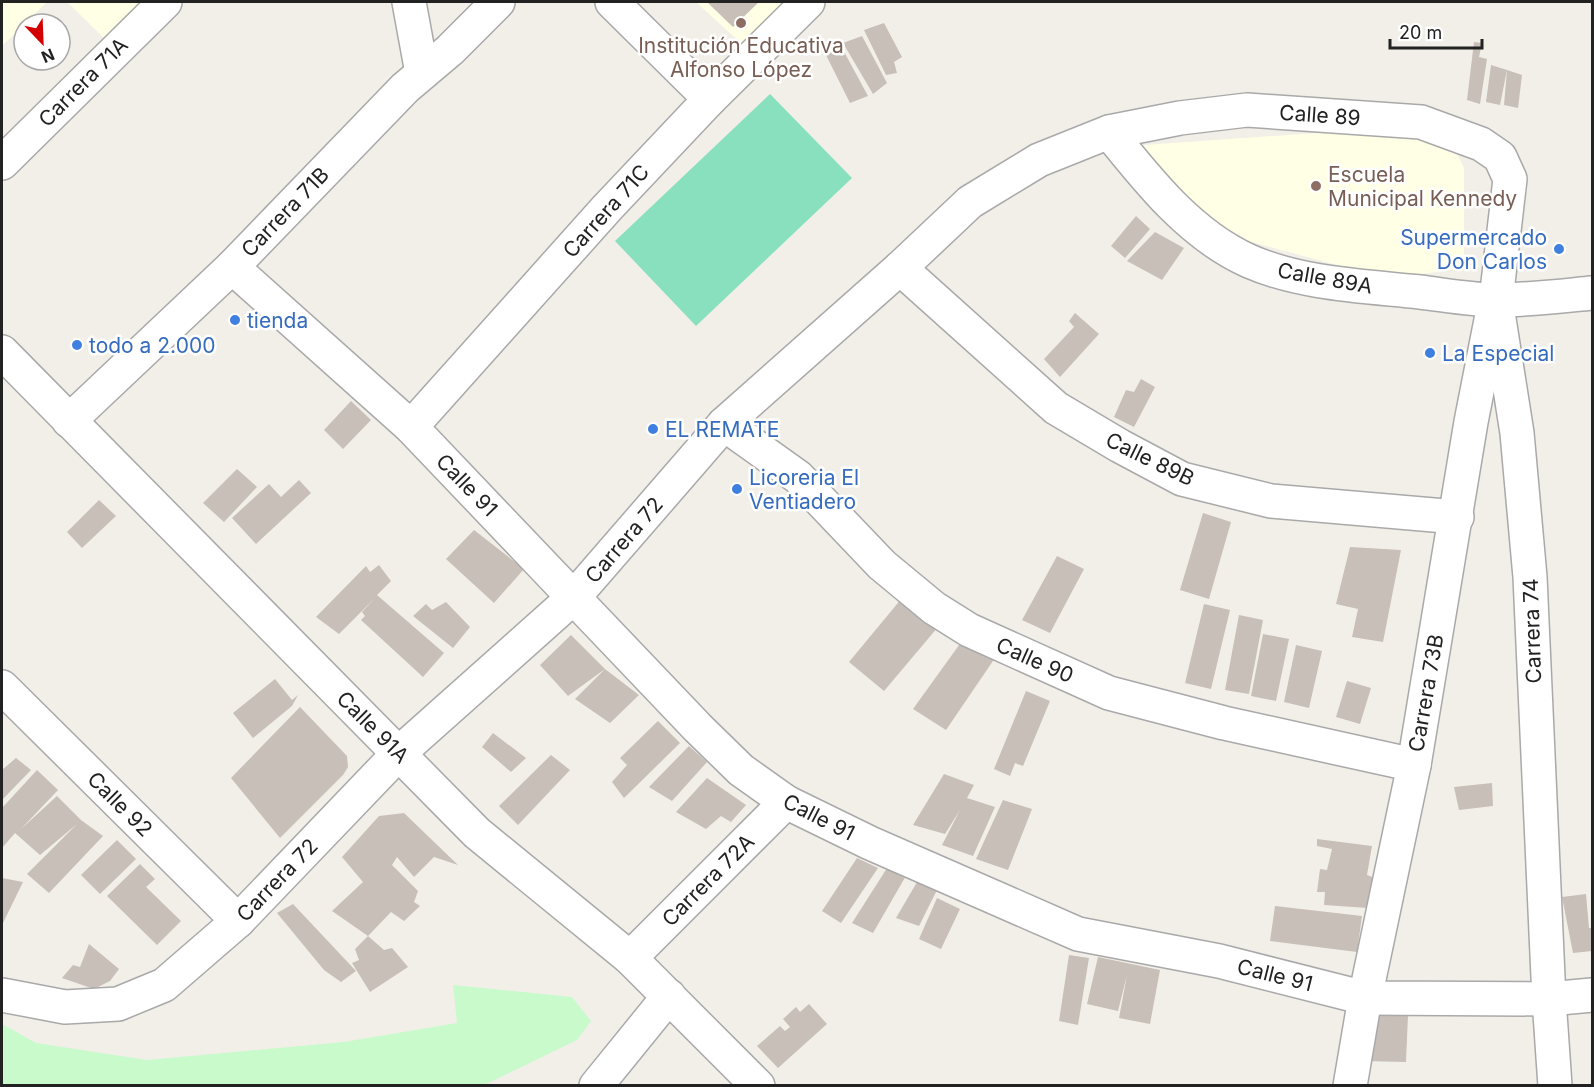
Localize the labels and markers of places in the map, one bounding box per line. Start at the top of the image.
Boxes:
marker: Institución Educativa Alfonso López [734,16,748,30]
place label: Institución Educativa Alfonso López [638,33,844,82]
place label: Escuela Municipal Kennedy [1328,162,1517,211]
marker: Escuela Municipal Kennedy [1309,179,1323,193]
place label: Supermercado Don Carlos [1400,225,1547,274]
marker: Supermercado Don Carlos [1552,242,1566,256]
place label: tienda [247,308,308,333]
marker: tienda [228,313,242,327]
place label: todo a 2.000 [89,333,215,358]
marker: todo a 2.000 [70,338,84,352]
place label: La Especial [1442,341,1554,366]
marker: La Especial [1423,346,1437,360]
place label: EL REMATE [665,417,779,442]
marker: EL REMATE [646,422,660,436]
place label: Licoreria El Ventiadero [749,465,859,514]
marker: Licoreria El Ventiadero [730,482,744,496]

